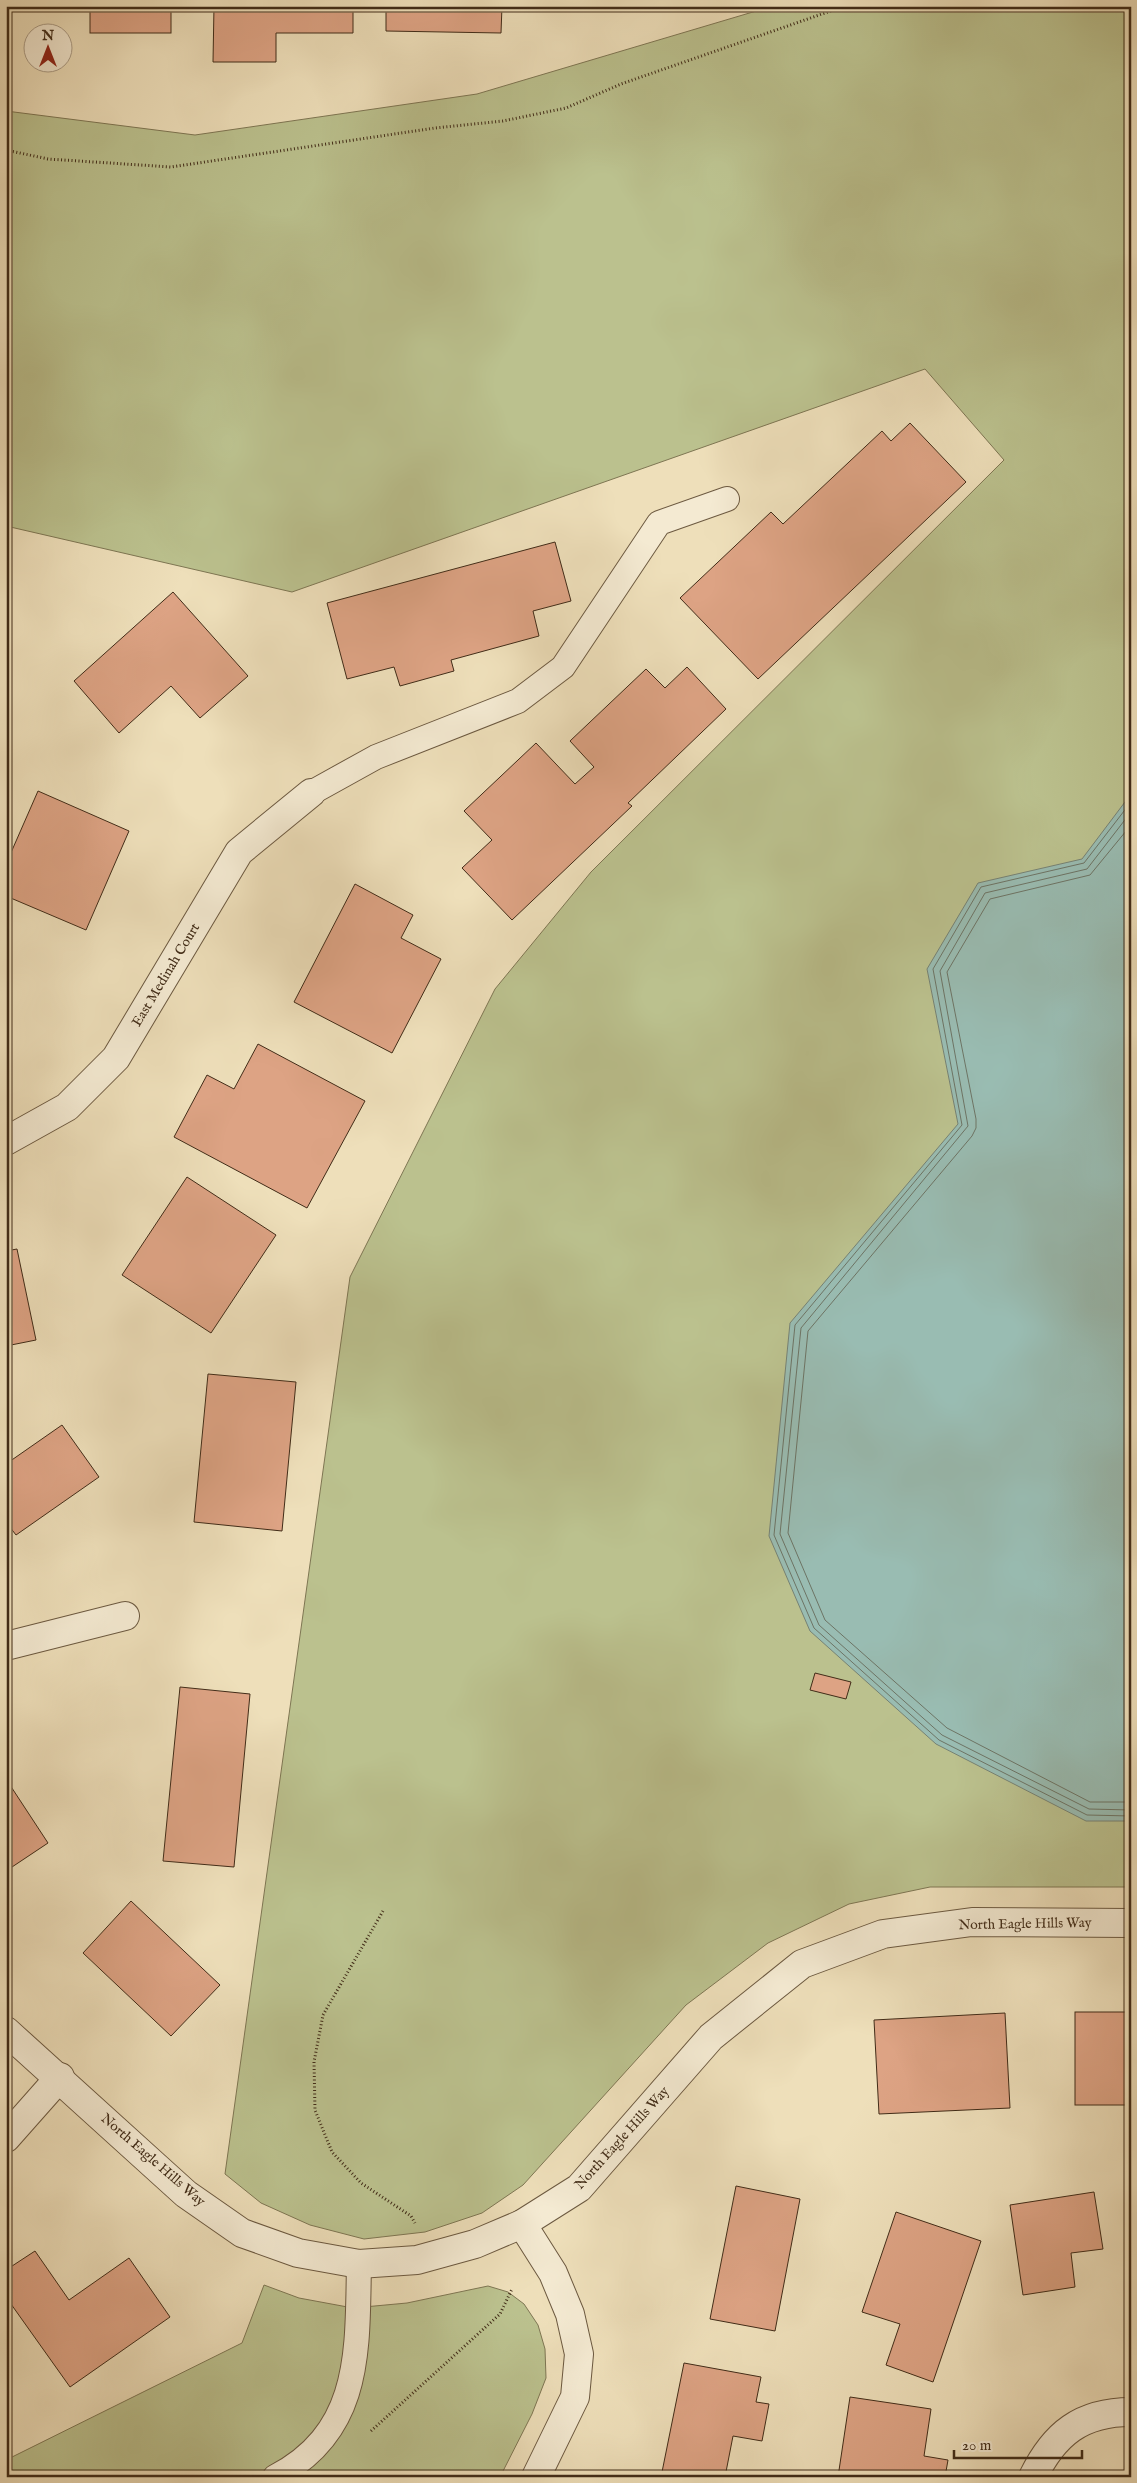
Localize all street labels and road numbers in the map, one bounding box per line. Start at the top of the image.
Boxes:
street label: East Medinah Court [128,920,204,1030]
street label: North Eagle Hills Way [958,1914,1092,1934]
street label: North Eagle Hills Way [571,2082,673,2193]
street label: North Eagle Hills Way [97,2110,209,2210]

